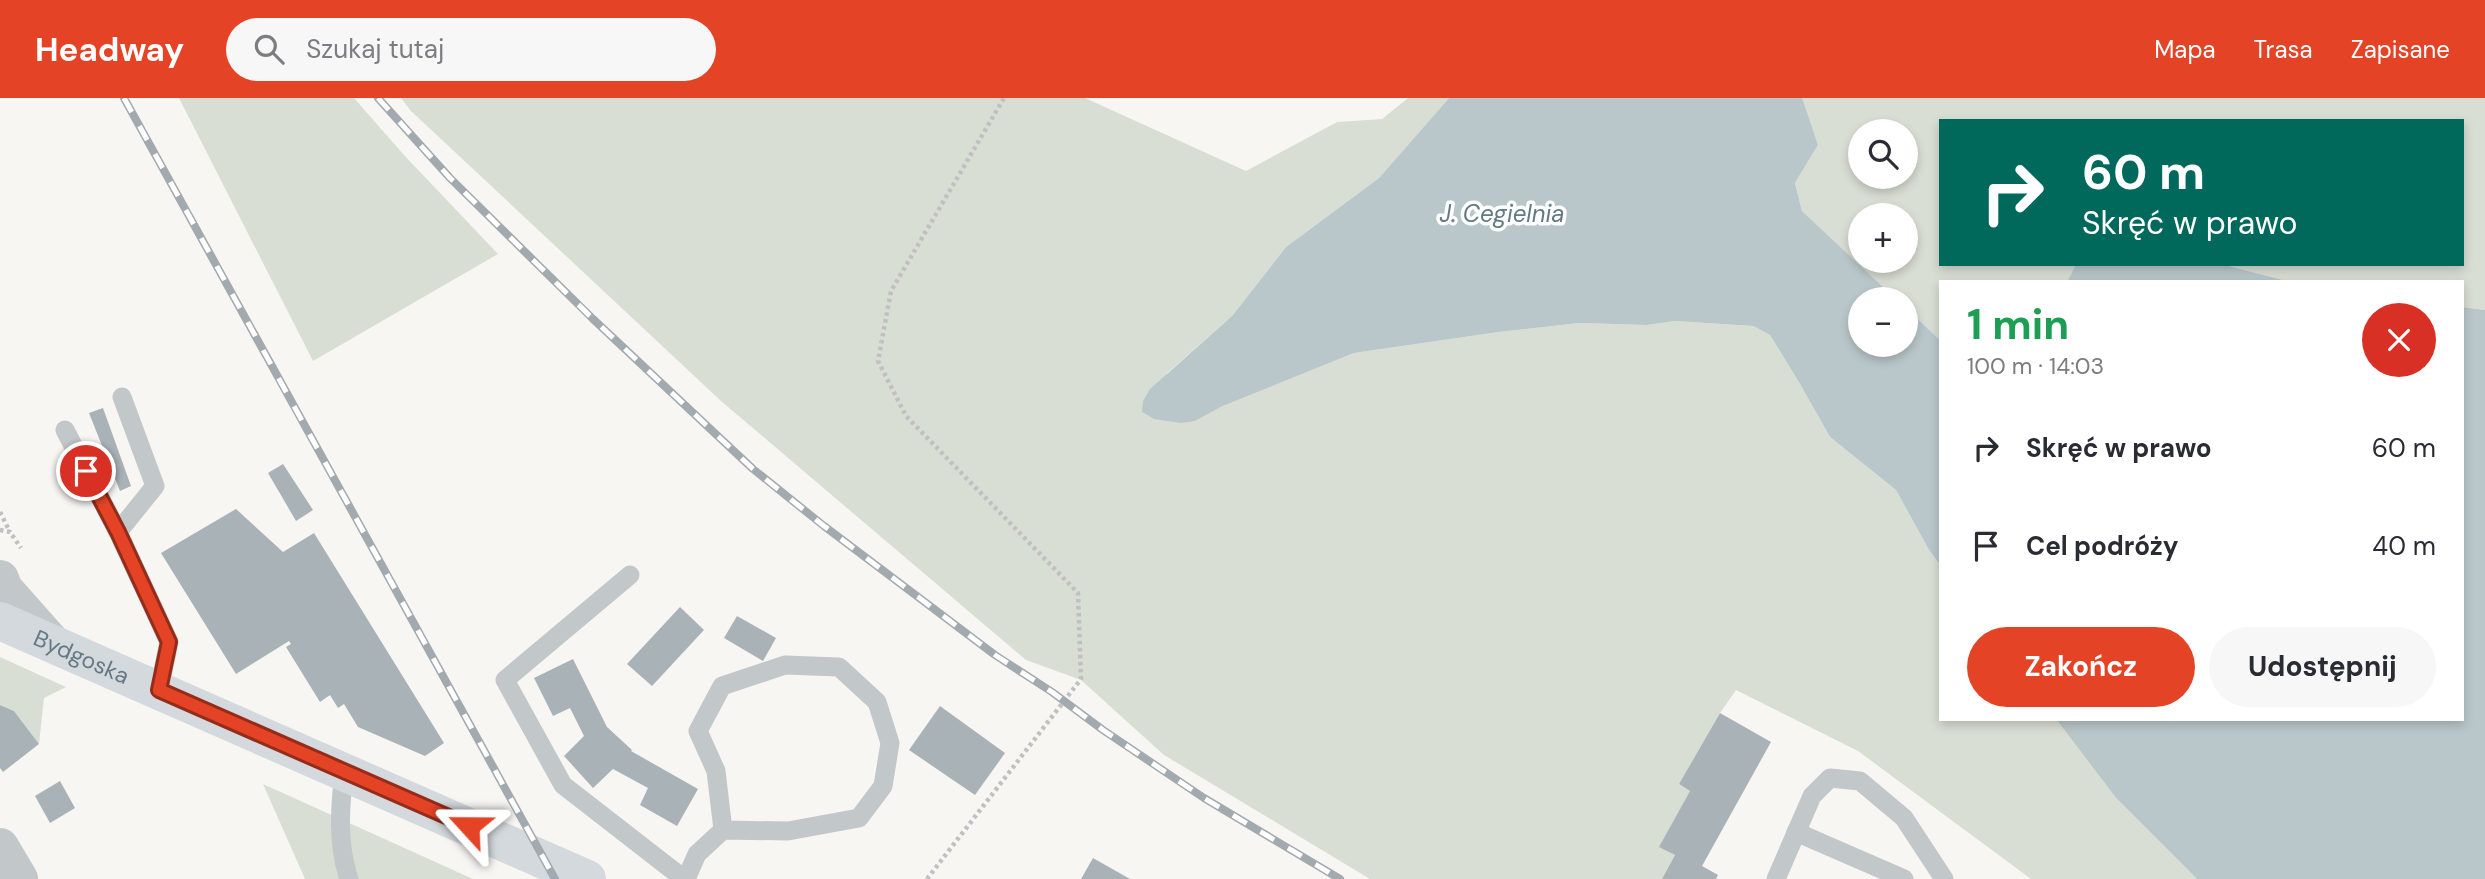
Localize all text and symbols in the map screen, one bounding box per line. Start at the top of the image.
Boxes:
search box [226,18,716,81]
text: Headway [35,28,184,71]
icon: search [250,30,288,68]
text: Szukaj tutaj [306,32,444,66]
text: Mapa [2154,34,2216,65]
text: Trasa [2254,34,2313,65]
text: Zapisane [2351,34,2450,65]
map controls [1848,119,1918,357]
button: search [1848,119,1918,189]
text: 60 m [2082,140,2205,204]
icon: right [1967,147,2058,238]
water label: J. Cegielnia [1439,198,1565,229]
text: Skręć w prawo [2082,202,2298,244]
button: + [1848,203,1918,273]
button: − [1848,287,1918,357]
text: 1 min [1967,297,2069,352]
button: close [2362,303,2436,377]
text: 100 m · 14:03 [1967,351,2104,381]
icon: right [1967,429,2005,467]
text: Skręć w prawo [2026,431,2212,465]
text: 60 m [2372,431,2436,465]
pin [56,441,116,501]
icon: arrive [67,452,105,490]
icon: arrive [1967,527,2005,565]
text: Cel podróży [2026,529,2179,563]
text: 40 m [2372,529,2436,563]
street label: Bydgoska [29,623,134,691]
button: Zakończ [1967,627,2195,707]
button: Udostępnij [2209,627,2436,707]
position arrow [432,789,506,863]

